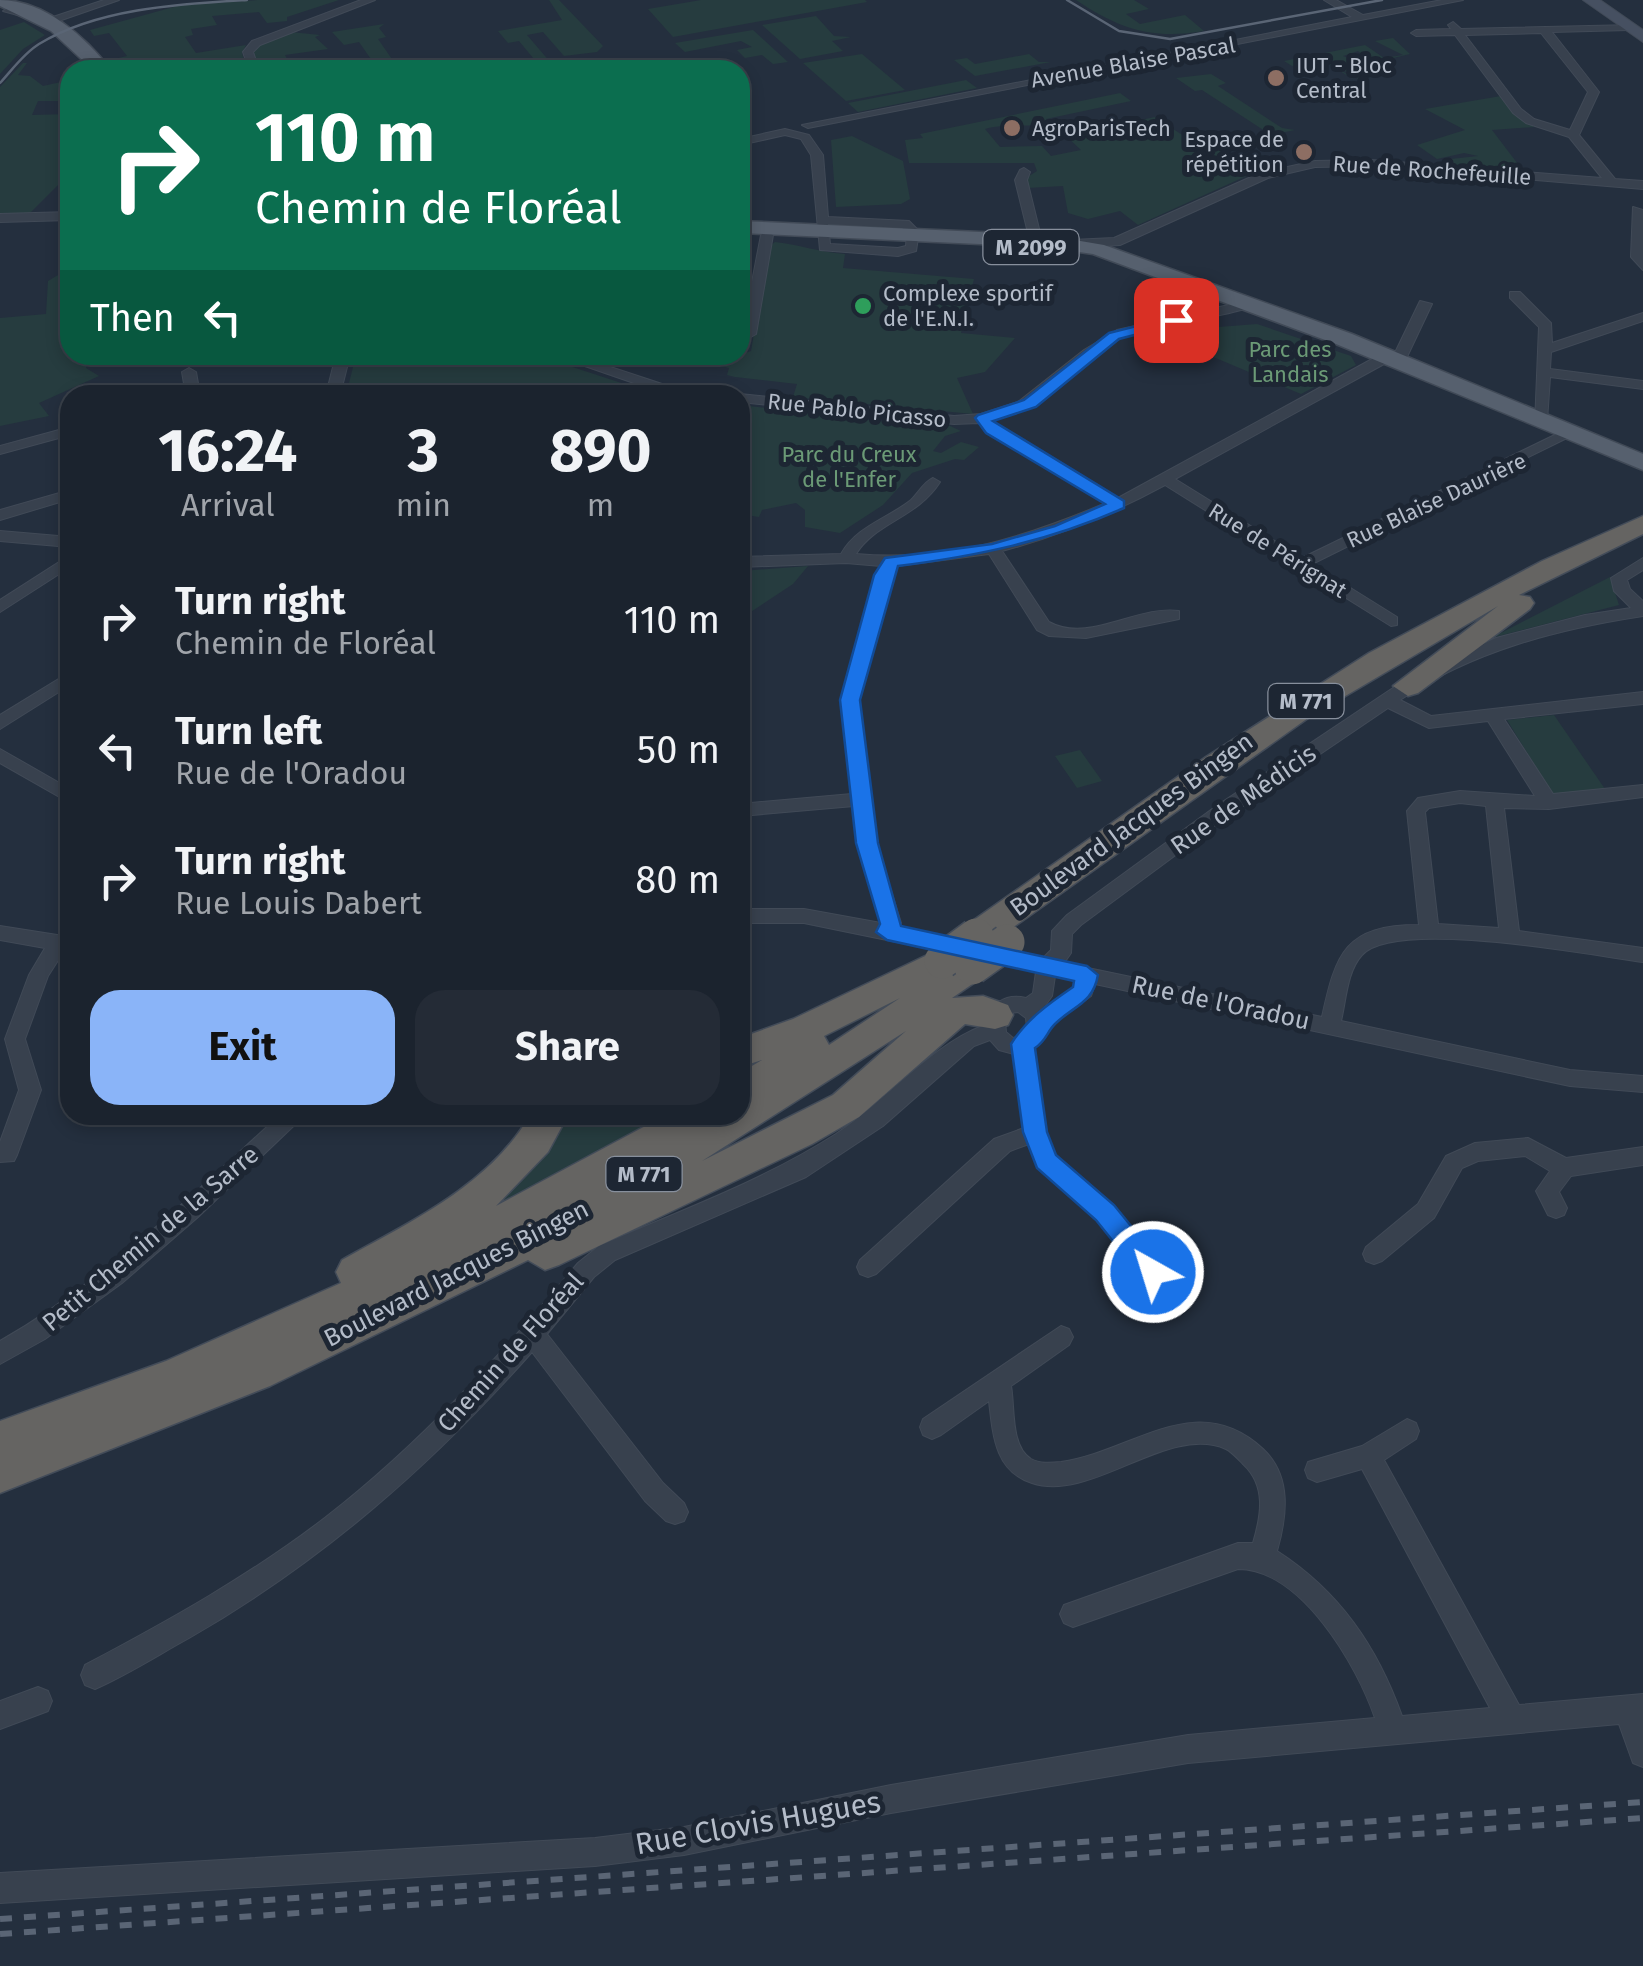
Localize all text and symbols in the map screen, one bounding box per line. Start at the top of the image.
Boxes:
street label: Avenue Blaise Pascal [1029,31,1237,94]
place label: IUT - Bloc Central [1296,52,1392,104]
marker: IUT - Bloc Central [1265,67,1287,89]
text: 110 m [255,96,435,180]
icon: right [90,100,220,230]
place label: AgroParisTech [1032,115,1171,142]
marker: AgroParisTech [1001,117,1023,139]
place label: Espace de répétition [1184,126,1284,178]
marker: Espace de répétition [1293,141,1315,163]
street label: Rue de Rochefeuille [1332,150,1532,191]
text: Chemin de Floréal [255,181,622,235]
road number: M 2099 [984,230,1078,264]
pin [1134,278,1219,363]
place label: Complexe sportif de l'E.N.I. [883,280,1054,332]
icon: left [195,290,250,345]
icon: arrive [1149,293,1204,348]
text: Then [90,295,175,341]
marker: Complexe sportif de l'E.N.I. [852,295,874,317]
park label: Parc des Landais [1248,336,1332,388]
street label: Rue Pablo Picasso [766,388,948,433]
text: 16:24 [158,415,297,487]
text: 3 [408,415,439,487]
text: 890 [549,415,652,487]
park label: Parc du Creux de l'Enfer [782,441,917,493]
street label: Rue Blaise Daurière [1342,447,1530,554]
text: Arrival [181,486,275,524]
text: min [396,486,451,524]
text: m [587,486,614,524]
street label: Rue de Pérignat [1204,497,1352,604]
text: Turn right [175,578,345,624]
icon: right [90,593,145,648]
text: 110 m [624,597,720,643]
text: Chemin de Floréal [175,624,436,662]
road number: M 771 [1268,684,1344,718]
text: Turn left [175,708,322,754]
icon: left [90,723,145,778]
text: 50 m [637,727,720,773]
street label: Boulevard Jacques Bingen [1004,727,1259,923]
street label: Rue de Médicis [1165,739,1322,861]
text: Rue de l'Oradou [175,754,407,792]
text: Turn right [175,838,345,884]
icon: right [90,853,145,908]
text: 80 m [635,857,720,903]
text: Rue Louis Dabert [175,884,422,922]
street label: Rue de l'Oradou [1129,969,1313,1037]
button: Exit [90,990,395,1105]
button: Share [415,990,720,1105]
street label: Petit Chemin de la Sarre [36,1140,265,1338]
road number: M 771 [606,1157,682,1191]
street label: Boulevard Jacques Bingen [319,1194,594,1354]
position arrow [1101,1220,1205,1324]
street label: Chemin de Floréal [431,1267,590,1438]
street label: Rue Clovis Hugues [632,1784,884,1862]

